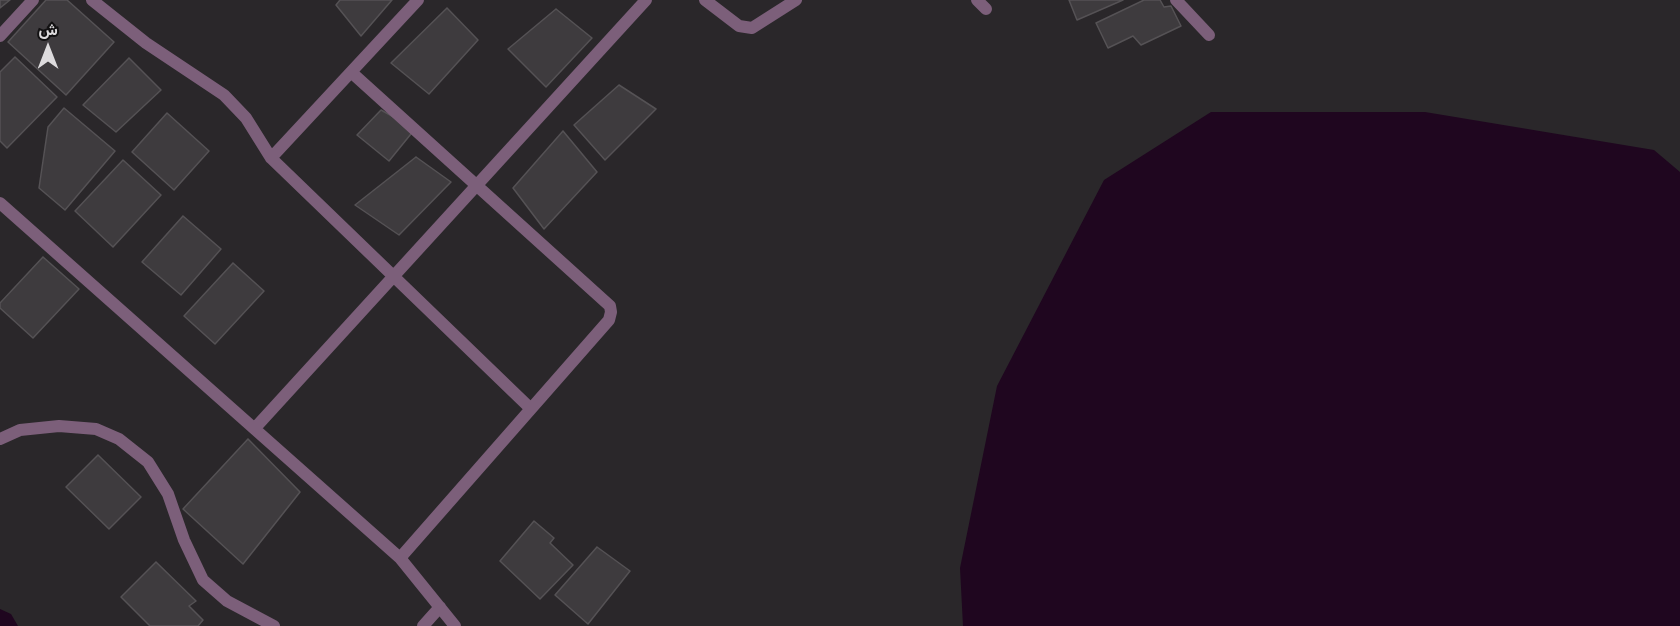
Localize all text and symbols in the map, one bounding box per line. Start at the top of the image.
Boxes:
north arrow [18,18,78,78]
text: ش [38,20,58,39]

